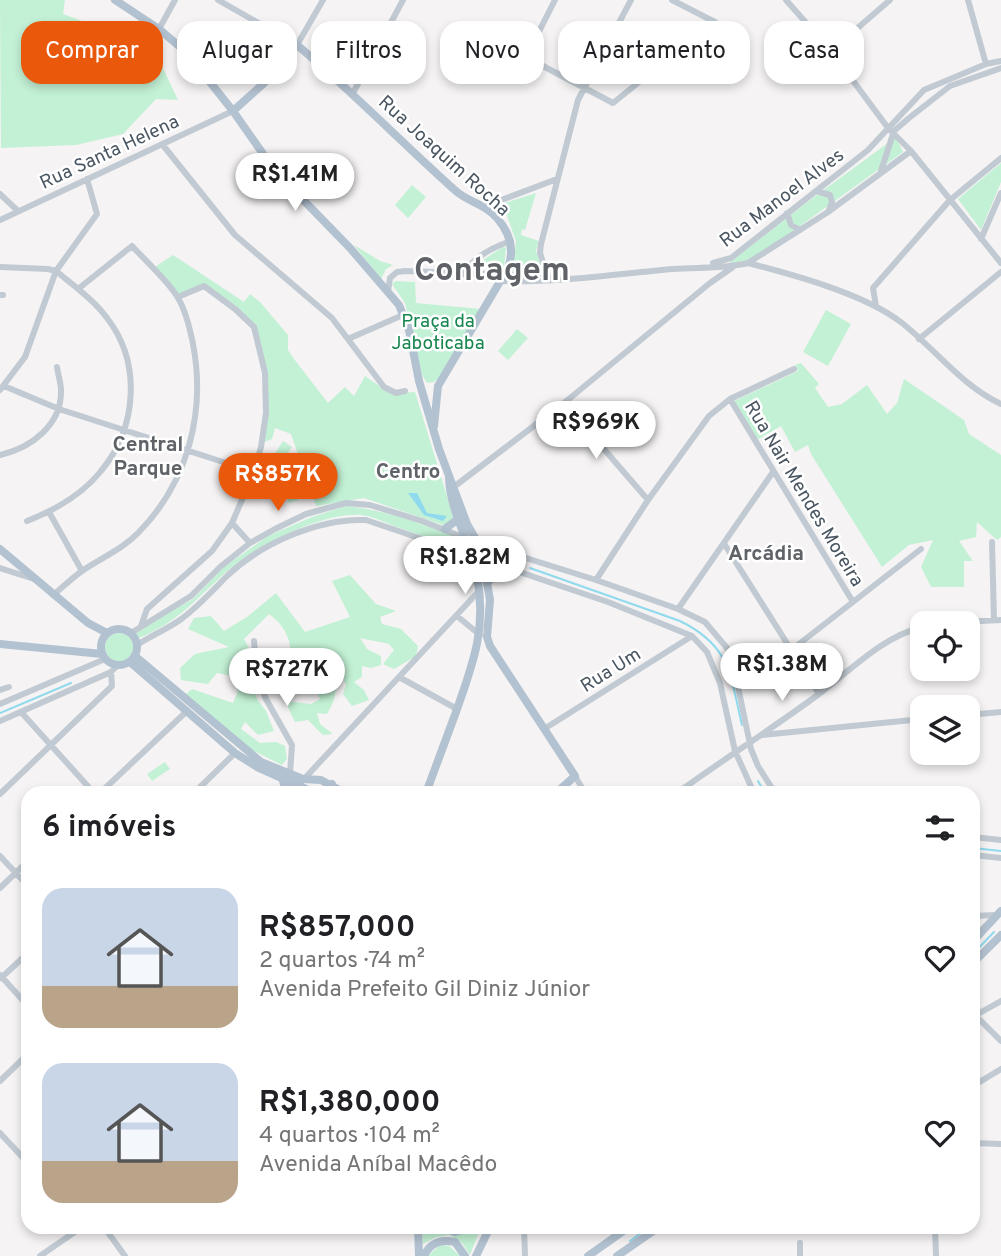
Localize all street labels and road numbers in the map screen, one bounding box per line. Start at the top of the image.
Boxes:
street label: Rua Joaquim Rocha [373,91,515,222]
street label: Rua Santa Helena [36,110,183,196]
street label: Rua Manoel Alves [715,144,849,253]
street label: Rua Nair Mendes Moreira [738,397,868,591]
street label: Rua Um [576,643,646,699]

